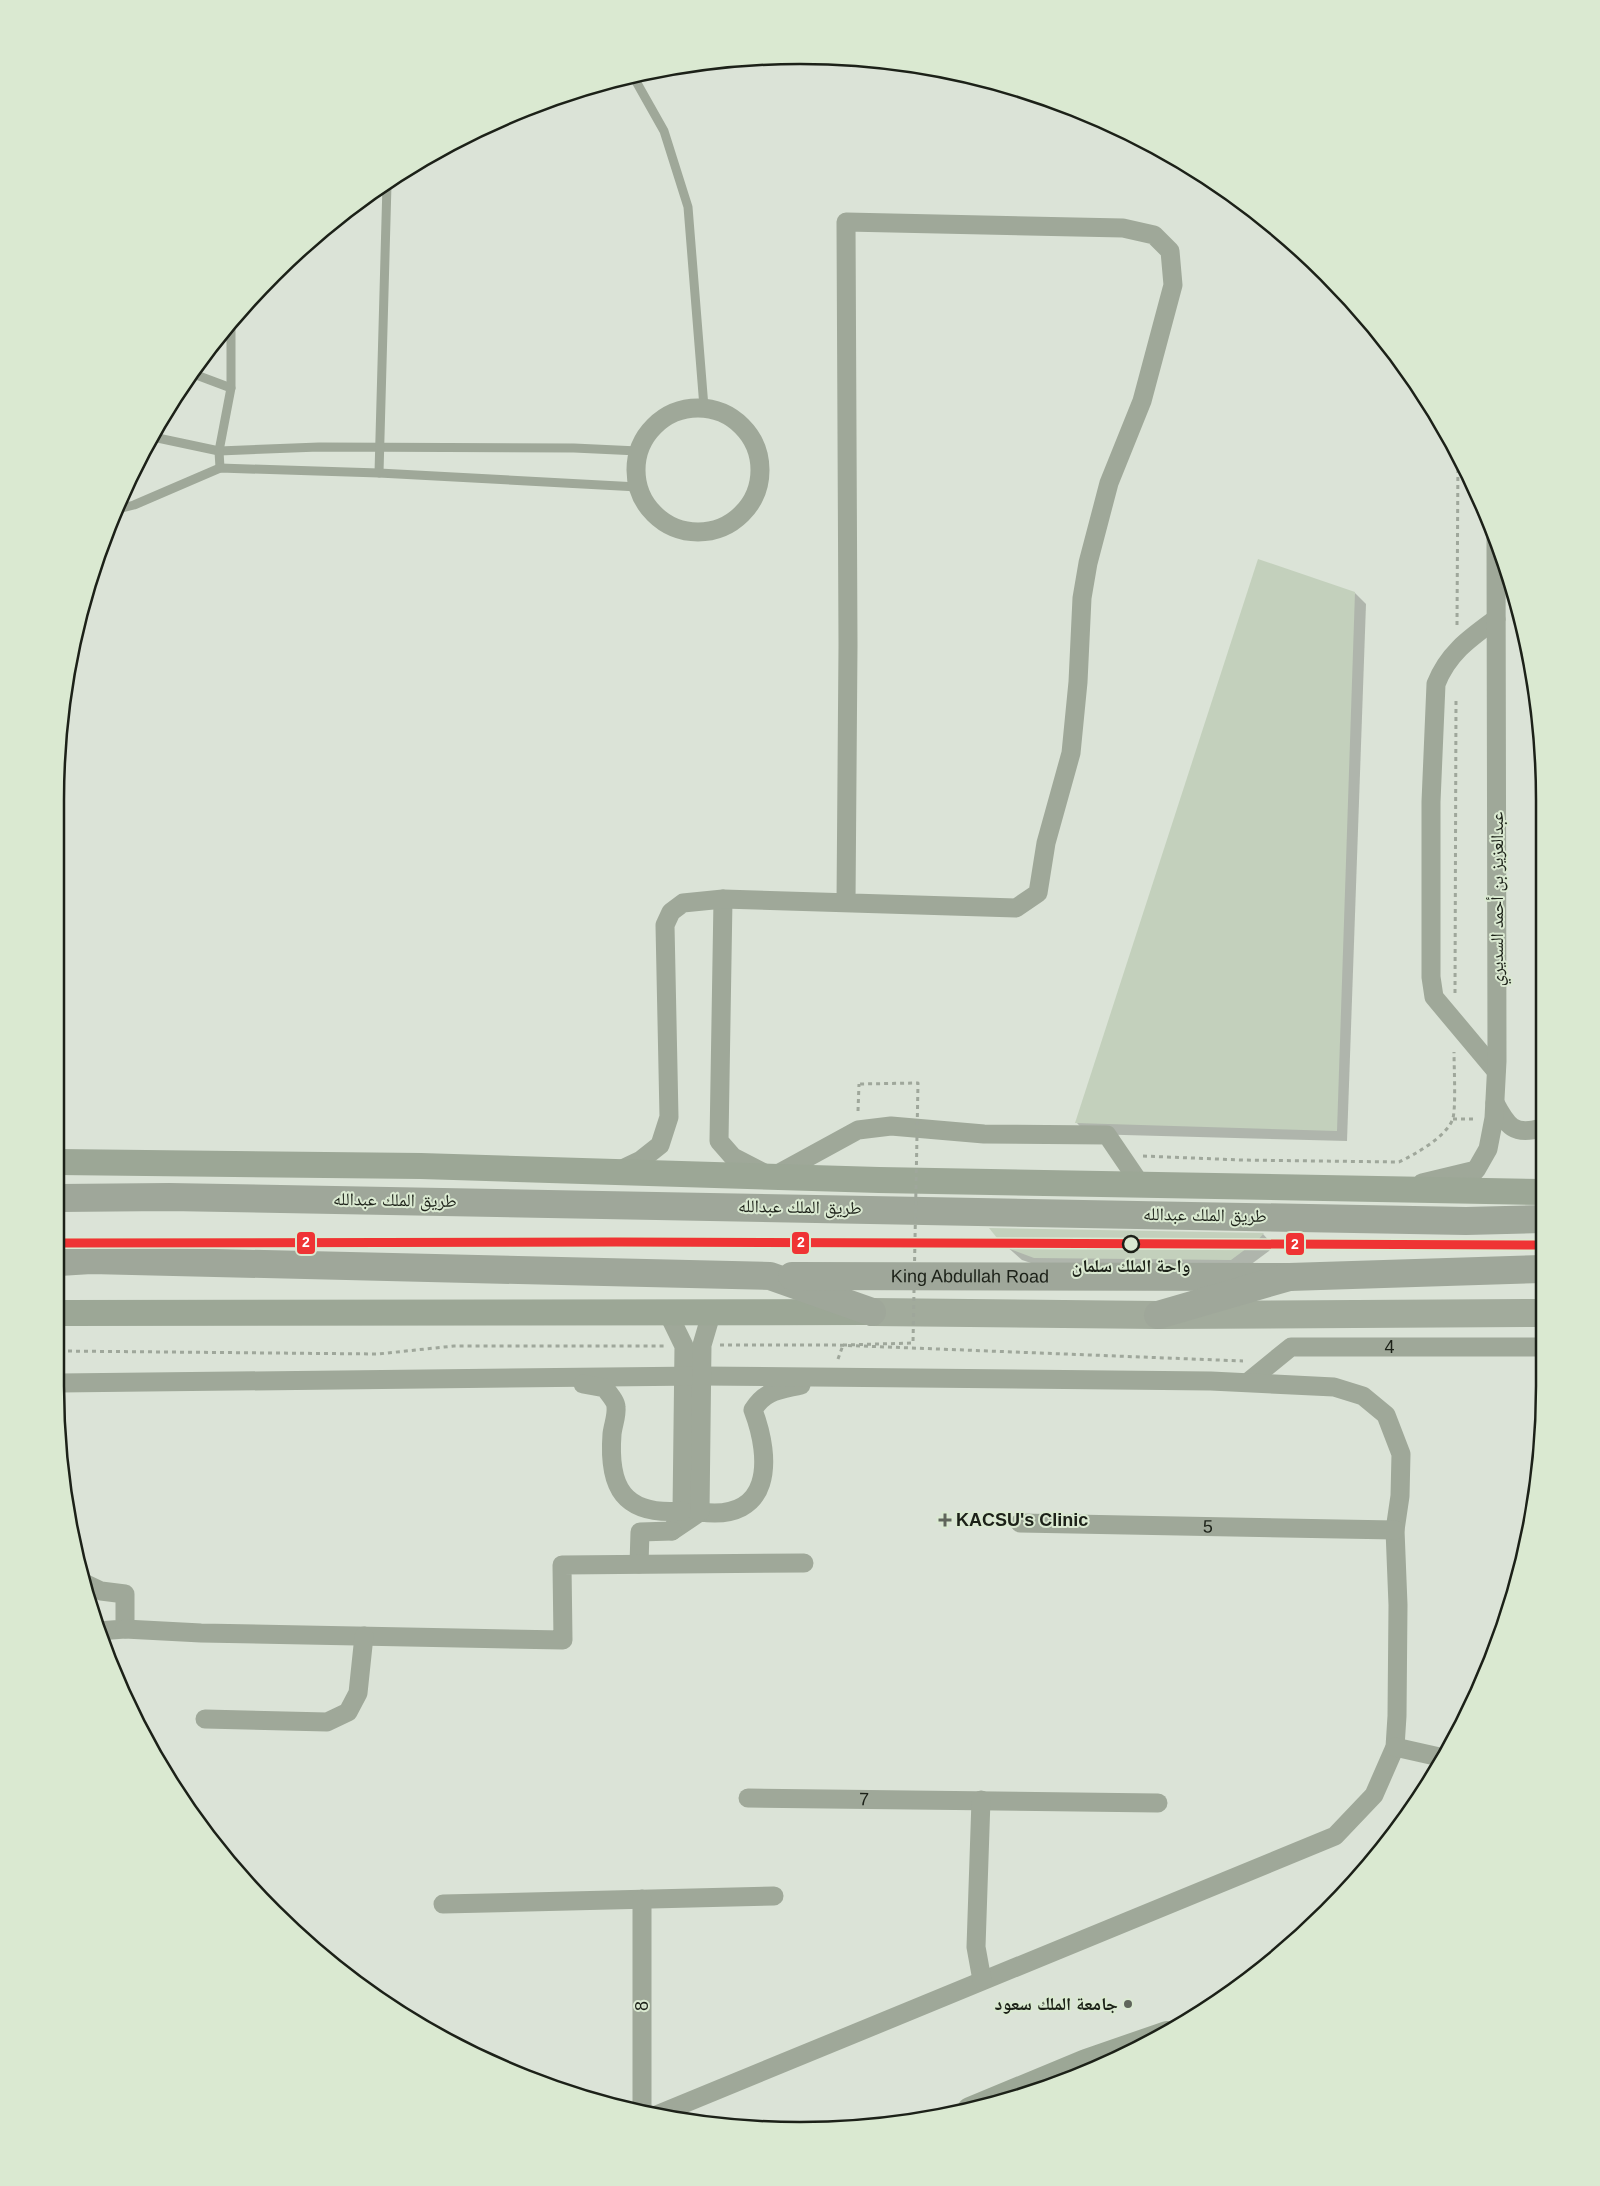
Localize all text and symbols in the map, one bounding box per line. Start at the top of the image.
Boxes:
street label: عبدالعزيز بن أحمد السديري [1486,812,1512,986]
street label: طريق الملك عبدالله [333,1189,457,1212]
street label: طريق الملك عبدالله [738,1196,862,1219]
street label: طريق الملك عبدالله [1143,1204,1267,1227]
line badge: 2 [296,1231,316,1255]
line badge: 2 [791,1231,810,1255]
line badge: 2 [1285,1232,1305,1256]
text: 2 [302,1234,310,1250]
text: 2 [797,1234,805,1250]
marker: واحة الملك سلمان [1122,1235,1140,1253]
text: 2 [1291,1236,1299,1252]
place label: واحة الملك سلمان [1072,1256,1191,1277]
street label: King Abdullah Road [891,1266,1049,1287]
street label: 4 [1385,1337,1395,1357]
place label: KACSU's Clinic [956,1510,1088,1530]
marker: KACSU's Clinic [938,1513,952,1527]
street label: 5 [1203,1516,1213,1537]
street label: 7 [859,1789,869,1809]
place label: جامعة الملك سعود [995,1994,1118,2014]
marker: جامعة الملك سعود [1122,1998,1134,2010]
street label: 8 [632,2001,652,2011]

